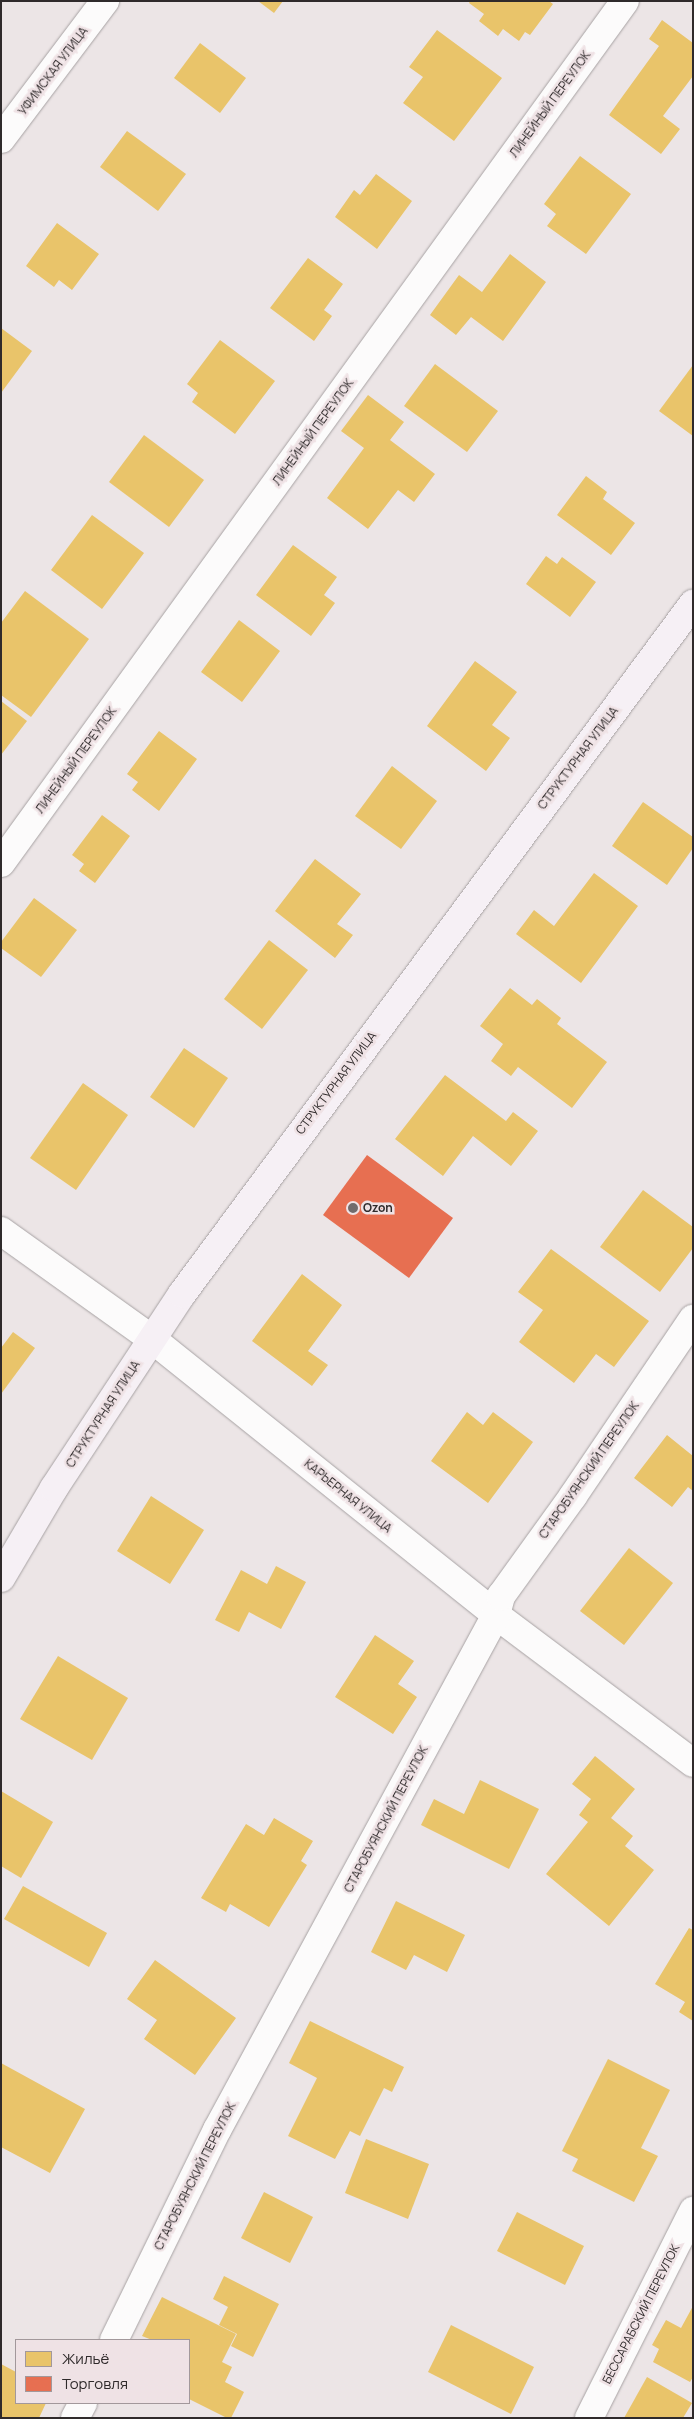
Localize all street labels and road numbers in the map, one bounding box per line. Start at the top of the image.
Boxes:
street label: УФИМСКАЯ УЛИЦА [15,24,91,118]
street label: ЛИНЕЙНЫЙ ПЕРЕУЛОК [506,48,594,160]
street label: ЛИНЕЙНЫЙ ПЕРЕУЛОК [269,376,357,488]
street label: ЛИНЕЙНЫЙ ПЕРЕУЛОК [32,704,120,816]
street label: СТРУКТУРНАЯ УЛИЦА [535,704,621,812]
street label: СТРУКТУРНАЯ УЛИЦА [293,1029,379,1137]
street label: СТРУКТУРНАЯ УЛИЦА [63,1358,143,1470]
street label: СТАРОБУЯНСКИЙ ПЕРЕУЛОК [536,1399,642,1541]
street label: КАРЬЕРНАЯ УЛИЦА [301,1456,395,1536]
street label: СТАРОБУЯНСКИЙ ПЕРЕУЛОК [341,1743,431,1895]
street label: СТАРОБУЯНСКИЙ ПЕРЕУЛОК [151,2100,239,2252]
street label: БЕССАРАБСКИЙ ПЕРЕУЛОК [599,2242,683,2386]

